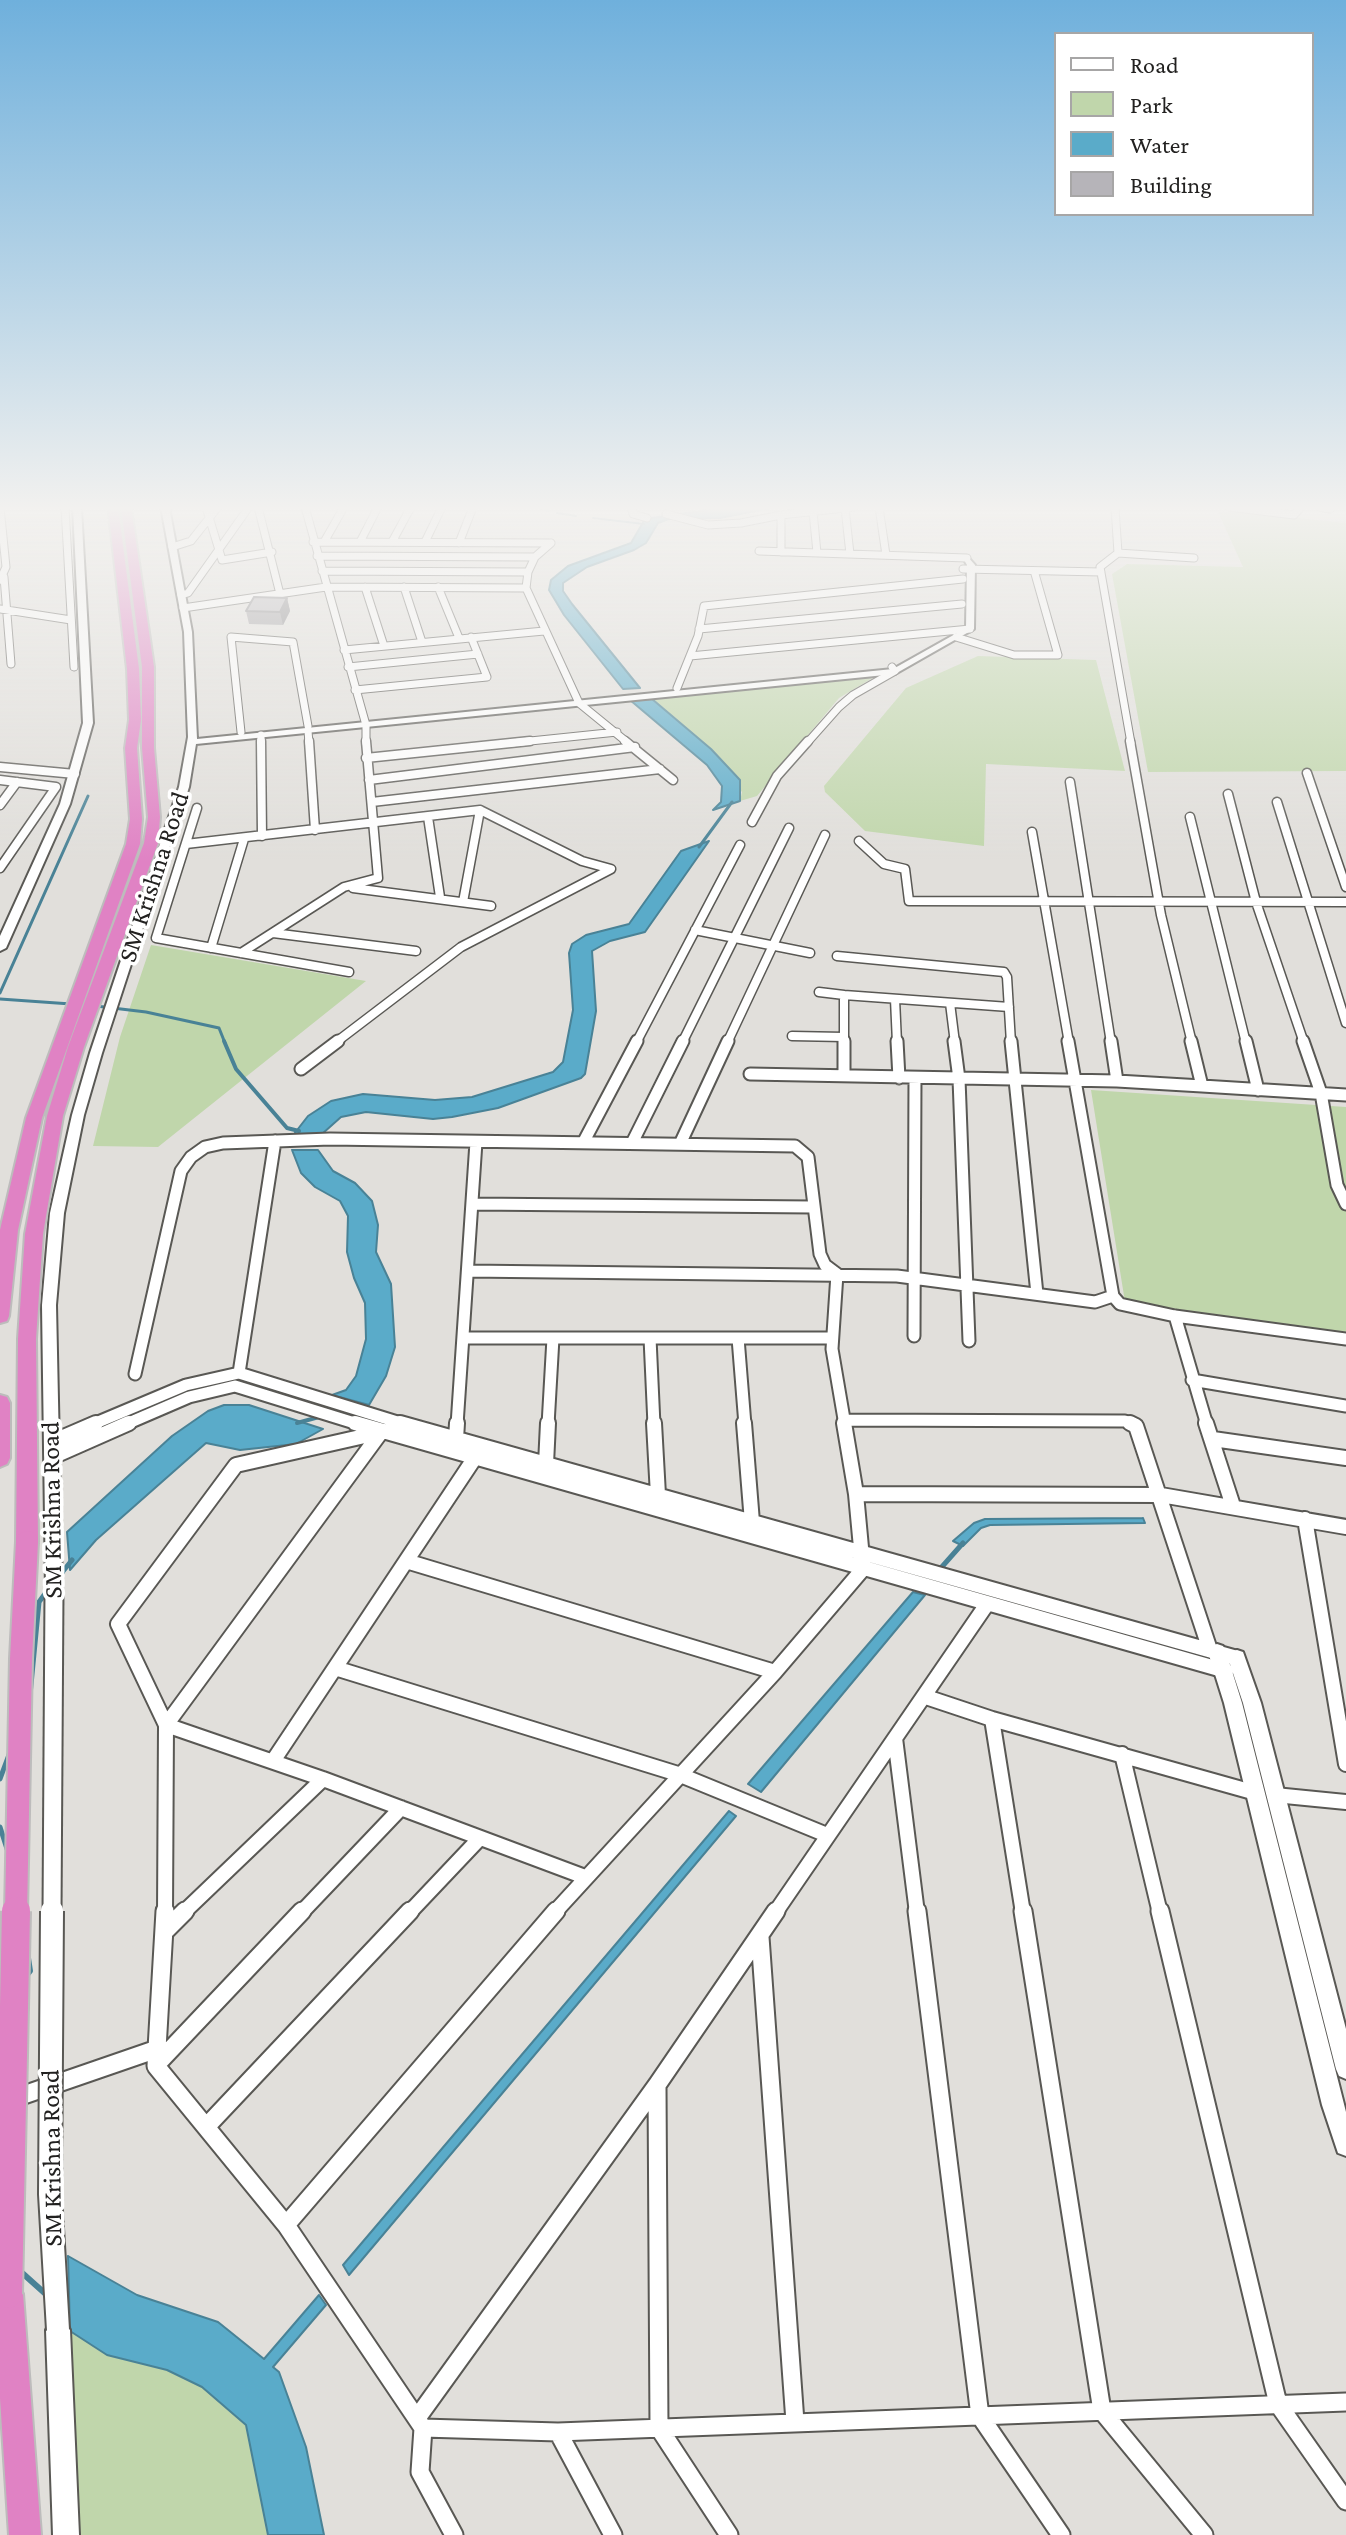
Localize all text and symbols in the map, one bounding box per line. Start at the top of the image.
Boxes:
legend [1054,32,1314,216]
text: Road [1130,51,1179,78]
text: Park [1130,91,1173,118]
text: Water [1130,131,1189,158]
text: Building [1130,171,1212,198]
street label: SM Krishna Road [112,788,196,966]
street label: SM Krishna Road [35,1421,69,1599]
street label: SM Krishna Road [35,2069,69,2247]

